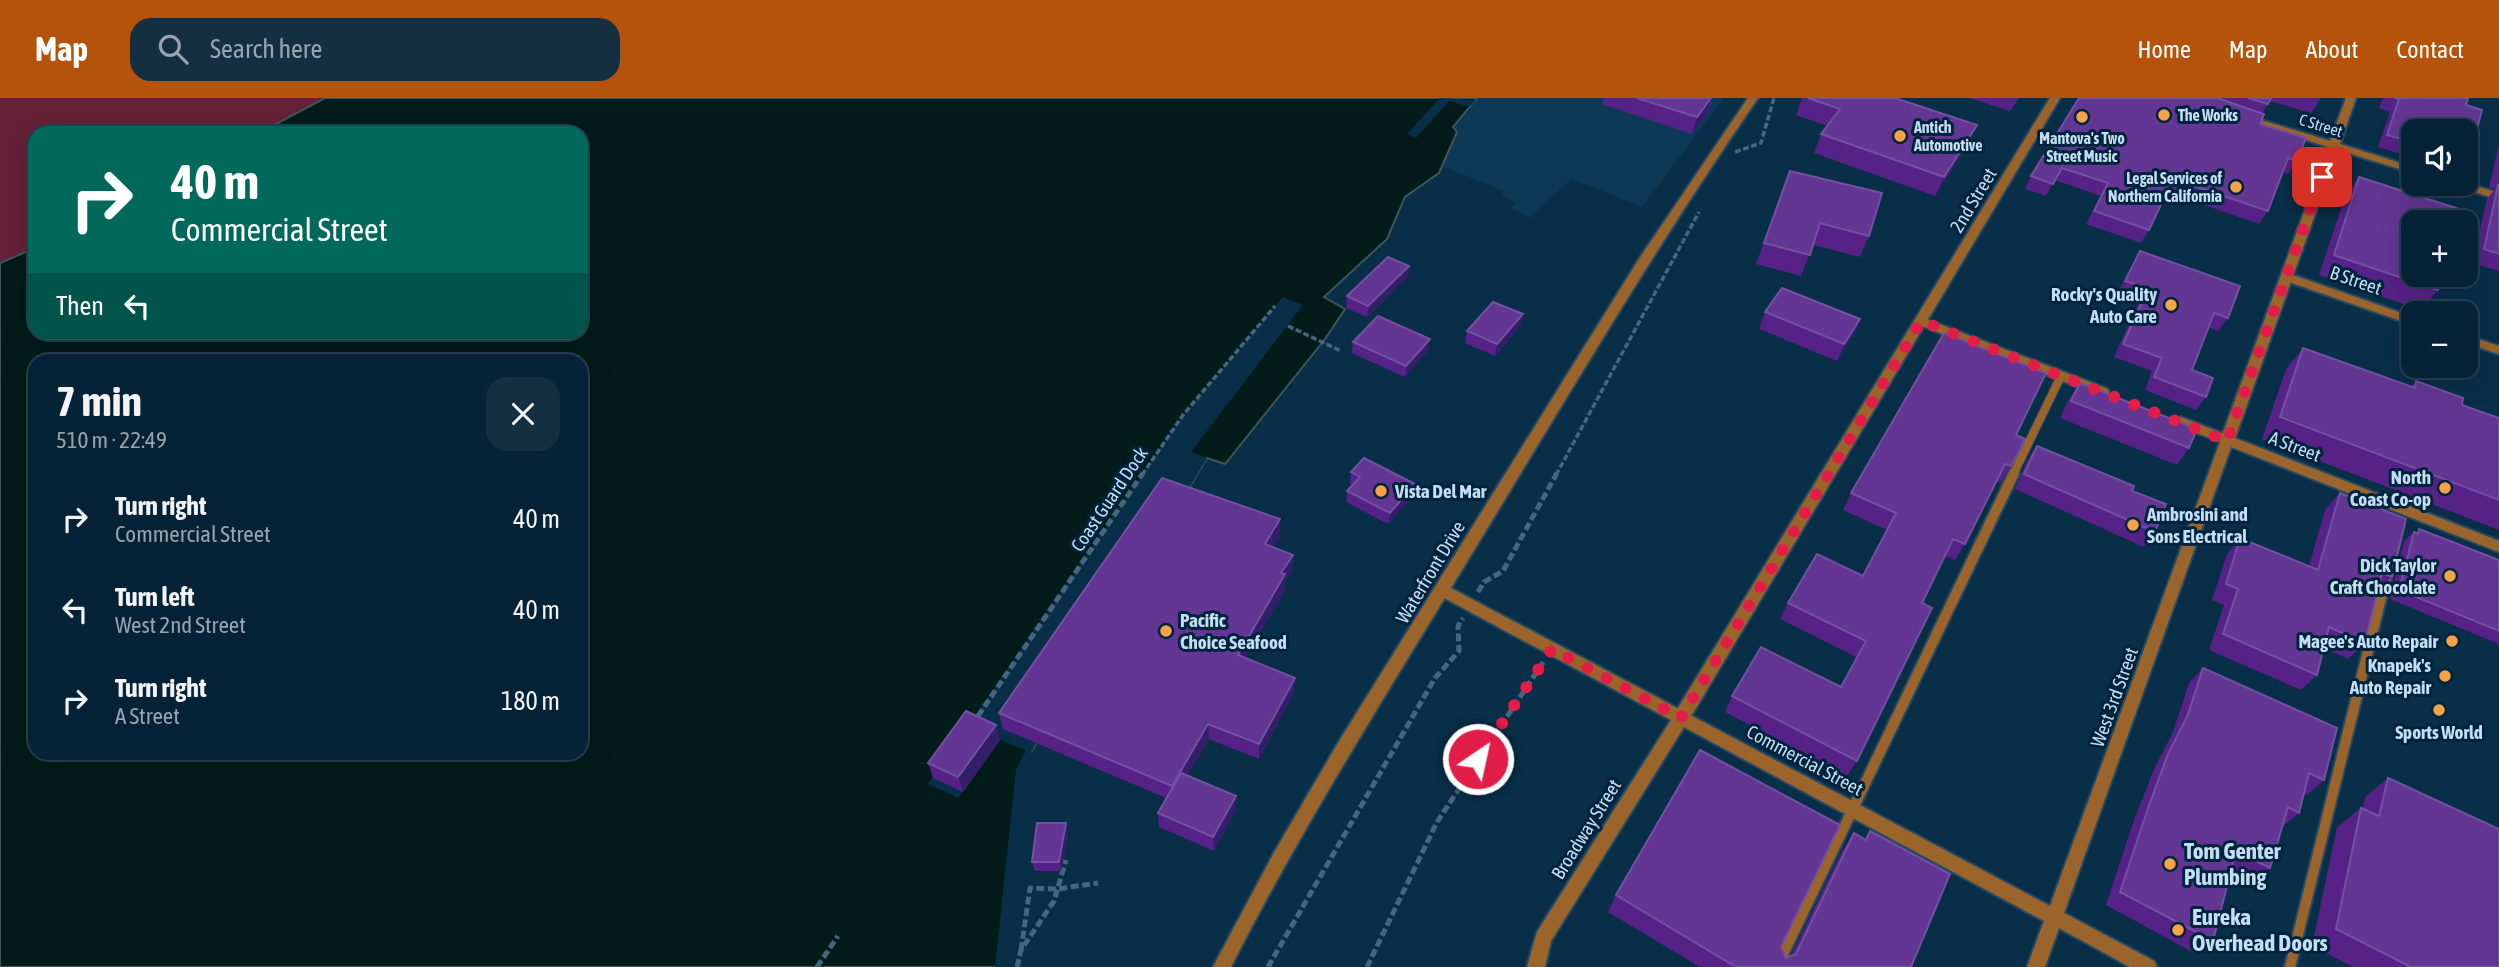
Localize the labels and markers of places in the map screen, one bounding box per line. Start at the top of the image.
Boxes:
place label: The Works [2178,106,2238,124]
marker: The Works [2156,107,2172,123]
marker: Mantova's Two Street Music [2074,109,2090,125]
place label: Antich Automotive [1913,118,1983,154]
marker: Antich Automotive [1892,128,1908,144]
place label: Mantova's Two Street Music [2039,129,2125,165]
pin [2292,147,2352,207]
place label: Legal Services of Northern California [2108,169,2223,205]
marker: Legal Services of Northern California [2228,179,2244,195]
place label: Rocky's Quality Auto Care [2051,283,2157,327]
marker: Rocky's Quality Auto Care [2163,297,2179,313]
place label: North Coast Co-op [2350,466,2431,510]
place label: Vista Del Mar [1394,480,1487,502]
marker: North Coast Co-op [2437,480,2453,496]
marker: Vista Del Mar [1373,483,1389,499]
place label: Ambrosini and Sons Electrical [2146,503,2248,547]
marker: Ambrosini and Sons Electrical [2125,517,2141,533]
place label: Dick Taylor Craft Chocolate [2330,554,2436,598]
marker: Dick Taylor Craft Chocolate [2442,568,2458,584]
place label: Pacific Choice Seafood [1180,609,1287,653]
marker: Pacific Choice Seafood [1158,623,1174,639]
place label: Magee's Auto Repair [2298,630,2438,652]
marker: Magee's Auto Repair [2444,633,2460,649]
place label: Knapek's Auto Repair [2349,654,2431,698]
marker: Knapek's Auto Repair [2437,668,2453,684]
marker: Sports World [2431,702,2447,718]
place label: Sports World [2395,721,2483,743]
place label: Tom Genter Plumbing [2184,838,2282,890]
marker: Tom Genter Plumbing [2162,856,2178,872]
place label: Eureka Overhead Doors [2192,904,2328,956]
marker: Eureka Overhead Doors [2170,922,2186,938]

